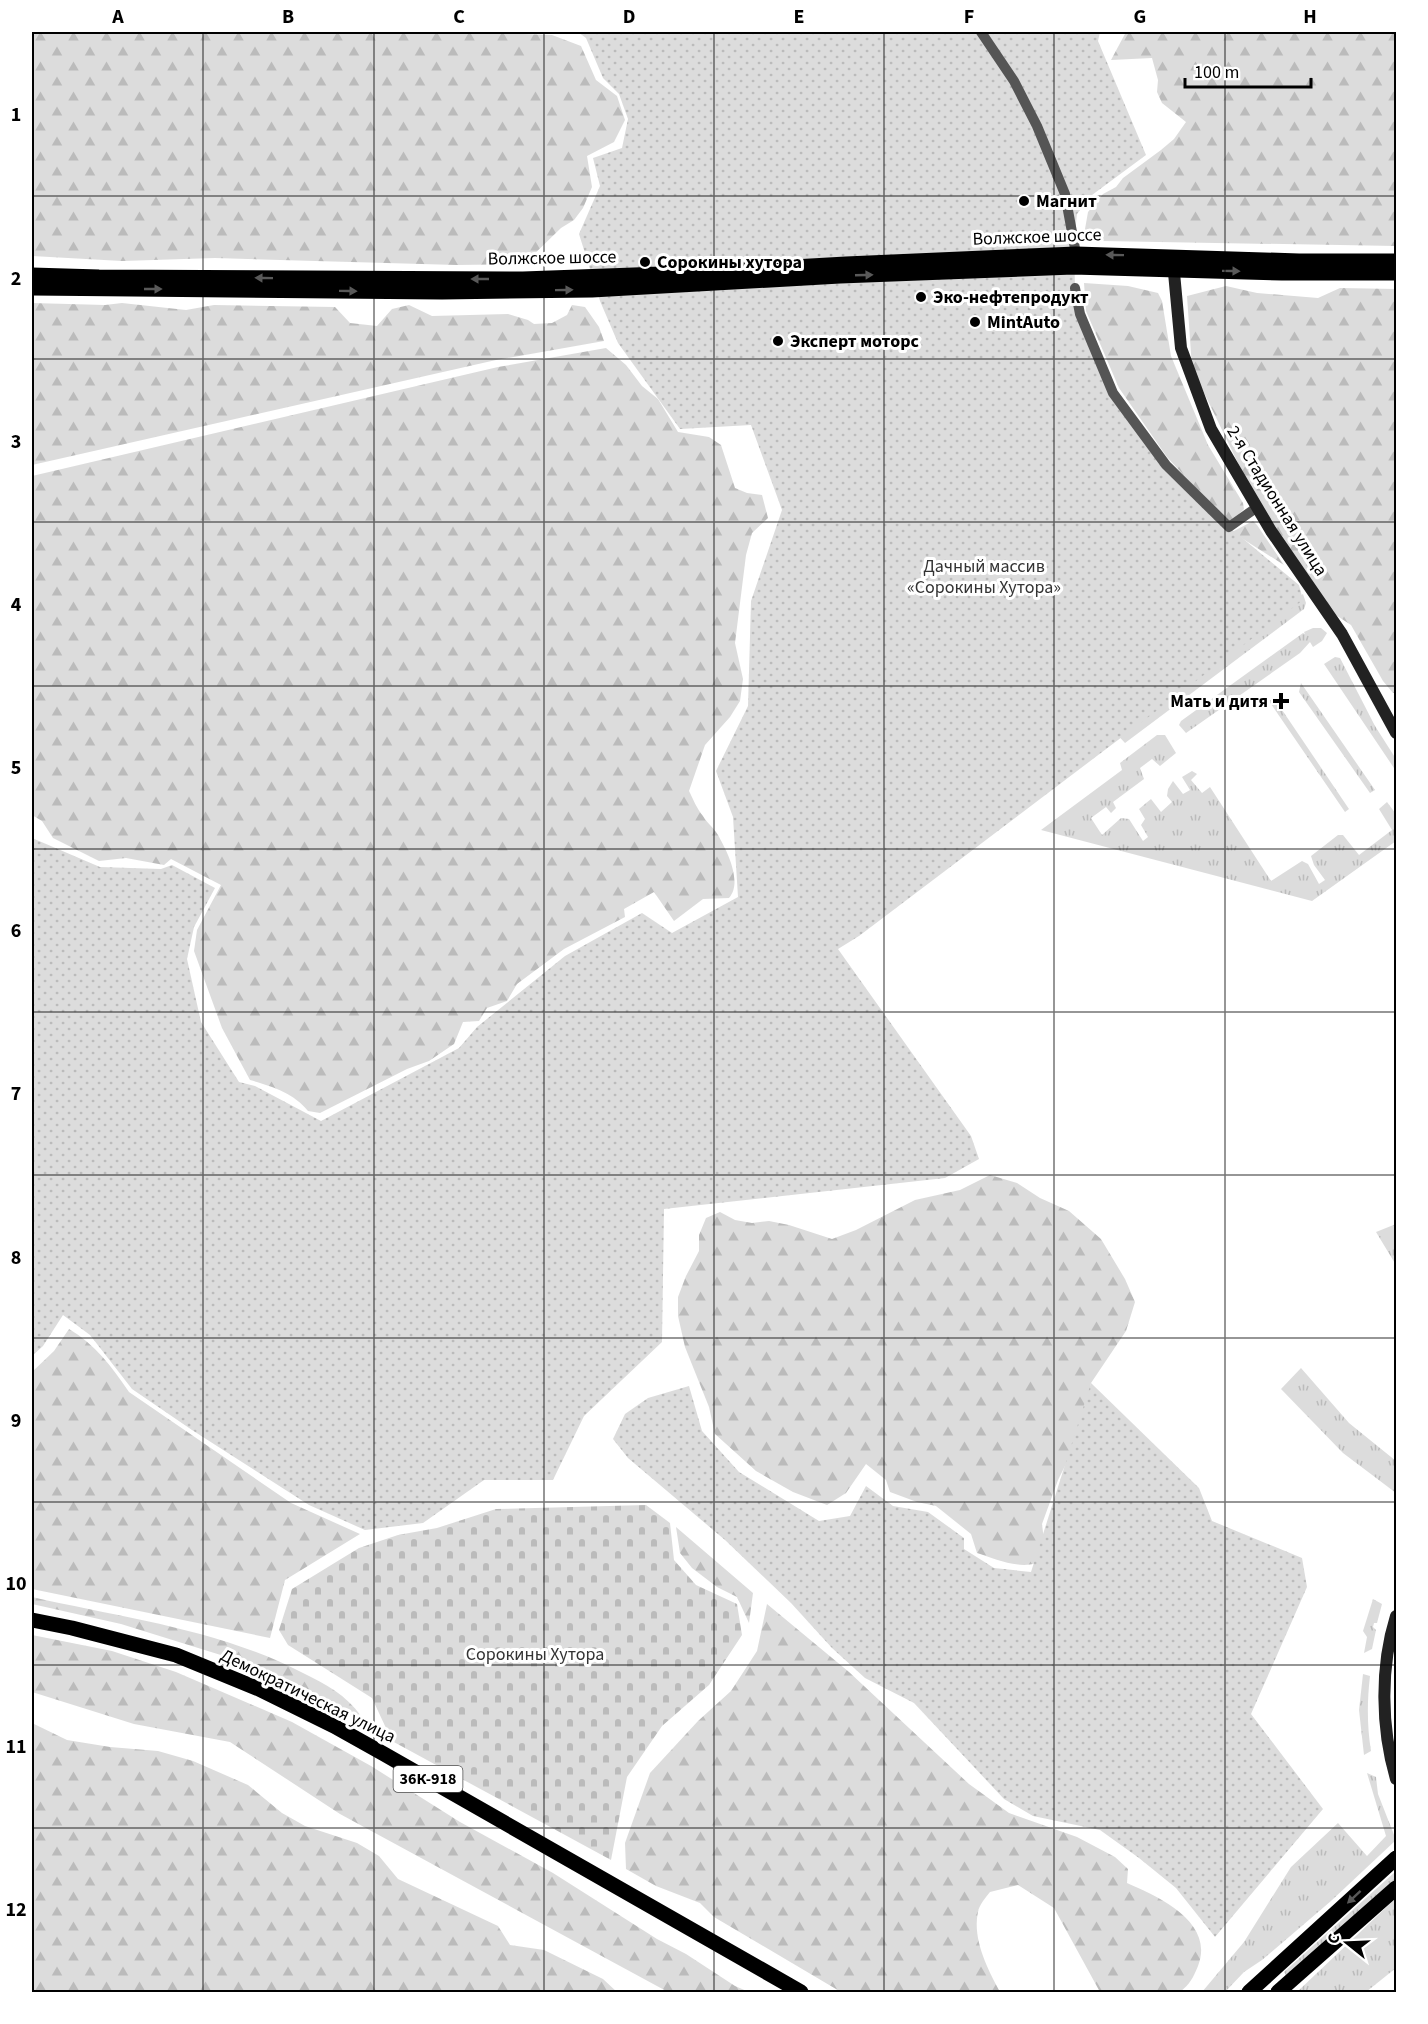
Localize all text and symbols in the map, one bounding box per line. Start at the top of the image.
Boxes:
text: A [111,3,124,31]
text: B [282,3,294,31]
text: C [453,3,465,31]
text: D [623,3,635,31]
text: E [794,3,804,31]
text: F [964,3,974,31]
text: G [1134,3,1146,31]
text: H [1303,3,1317,31]
scale bar [1185,51,1311,89]
text: 100 m [1194,60,1239,85]
text: 1 [11,101,21,129]
place label: Магнит [1036,189,1097,214]
marker: Магнит [1017,194,1031,208]
street label: Волжское шоссе [972,222,1102,252]
street label: Волжское шоссе [487,244,617,272]
place label: Сорокины хутора [657,250,802,275]
one-way arrow [1106,250,1125,259]
marker: Сорокины хутора [638,255,652,269]
text: 2 [11,265,21,293]
one-way arrow [1222,267,1241,276]
one-way arrow [854,271,873,280]
one-way arrow [254,273,273,283]
one-way arrow [470,274,489,284]
one-way arrow [144,284,163,294]
place label: Эко-нефтепродукт [933,285,1089,310]
one-way arrow [339,286,358,296]
one-way arrow [555,286,574,295]
marker: Эко-нефтепродукт [914,290,928,304]
place label: MintAuto [987,310,1060,335]
marker: MintAuto [968,315,982,329]
place label: Эксперт моторс [790,329,919,354]
marker: Эксперт моторс [771,334,785,348]
street label: 2-я Стадионная улица [1221,421,1333,581]
text: 3 [11,428,21,456]
park label: Дачный массив «Сорокины Хутора» [907,554,1061,600]
text: 4 [11,591,22,619]
place label: Мать и дитя [1170,689,1268,714]
marker: Мать и дитя [1272,692,1290,710]
text: 5 [11,754,21,782]
text: 6 [11,917,21,945]
text: 7 [11,1080,21,1108]
text: 8 [11,1244,21,1272]
text: 9 [11,1407,21,1435]
text: 10 [5,1570,27,1598]
park label: Сорокины Хутора [466,1642,604,1667]
street label: Демократическая улица [216,1643,400,1749]
text: 11 [5,1733,27,1761]
road number: 36К-918 [394,1766,462,1792]
one-way arrow [1347,1890,1361,1904]
text: 12 [5,1896,27,1924]
north arrow [1317,1913,1377,1973]
text: С [1322,1931,1346,1947]

